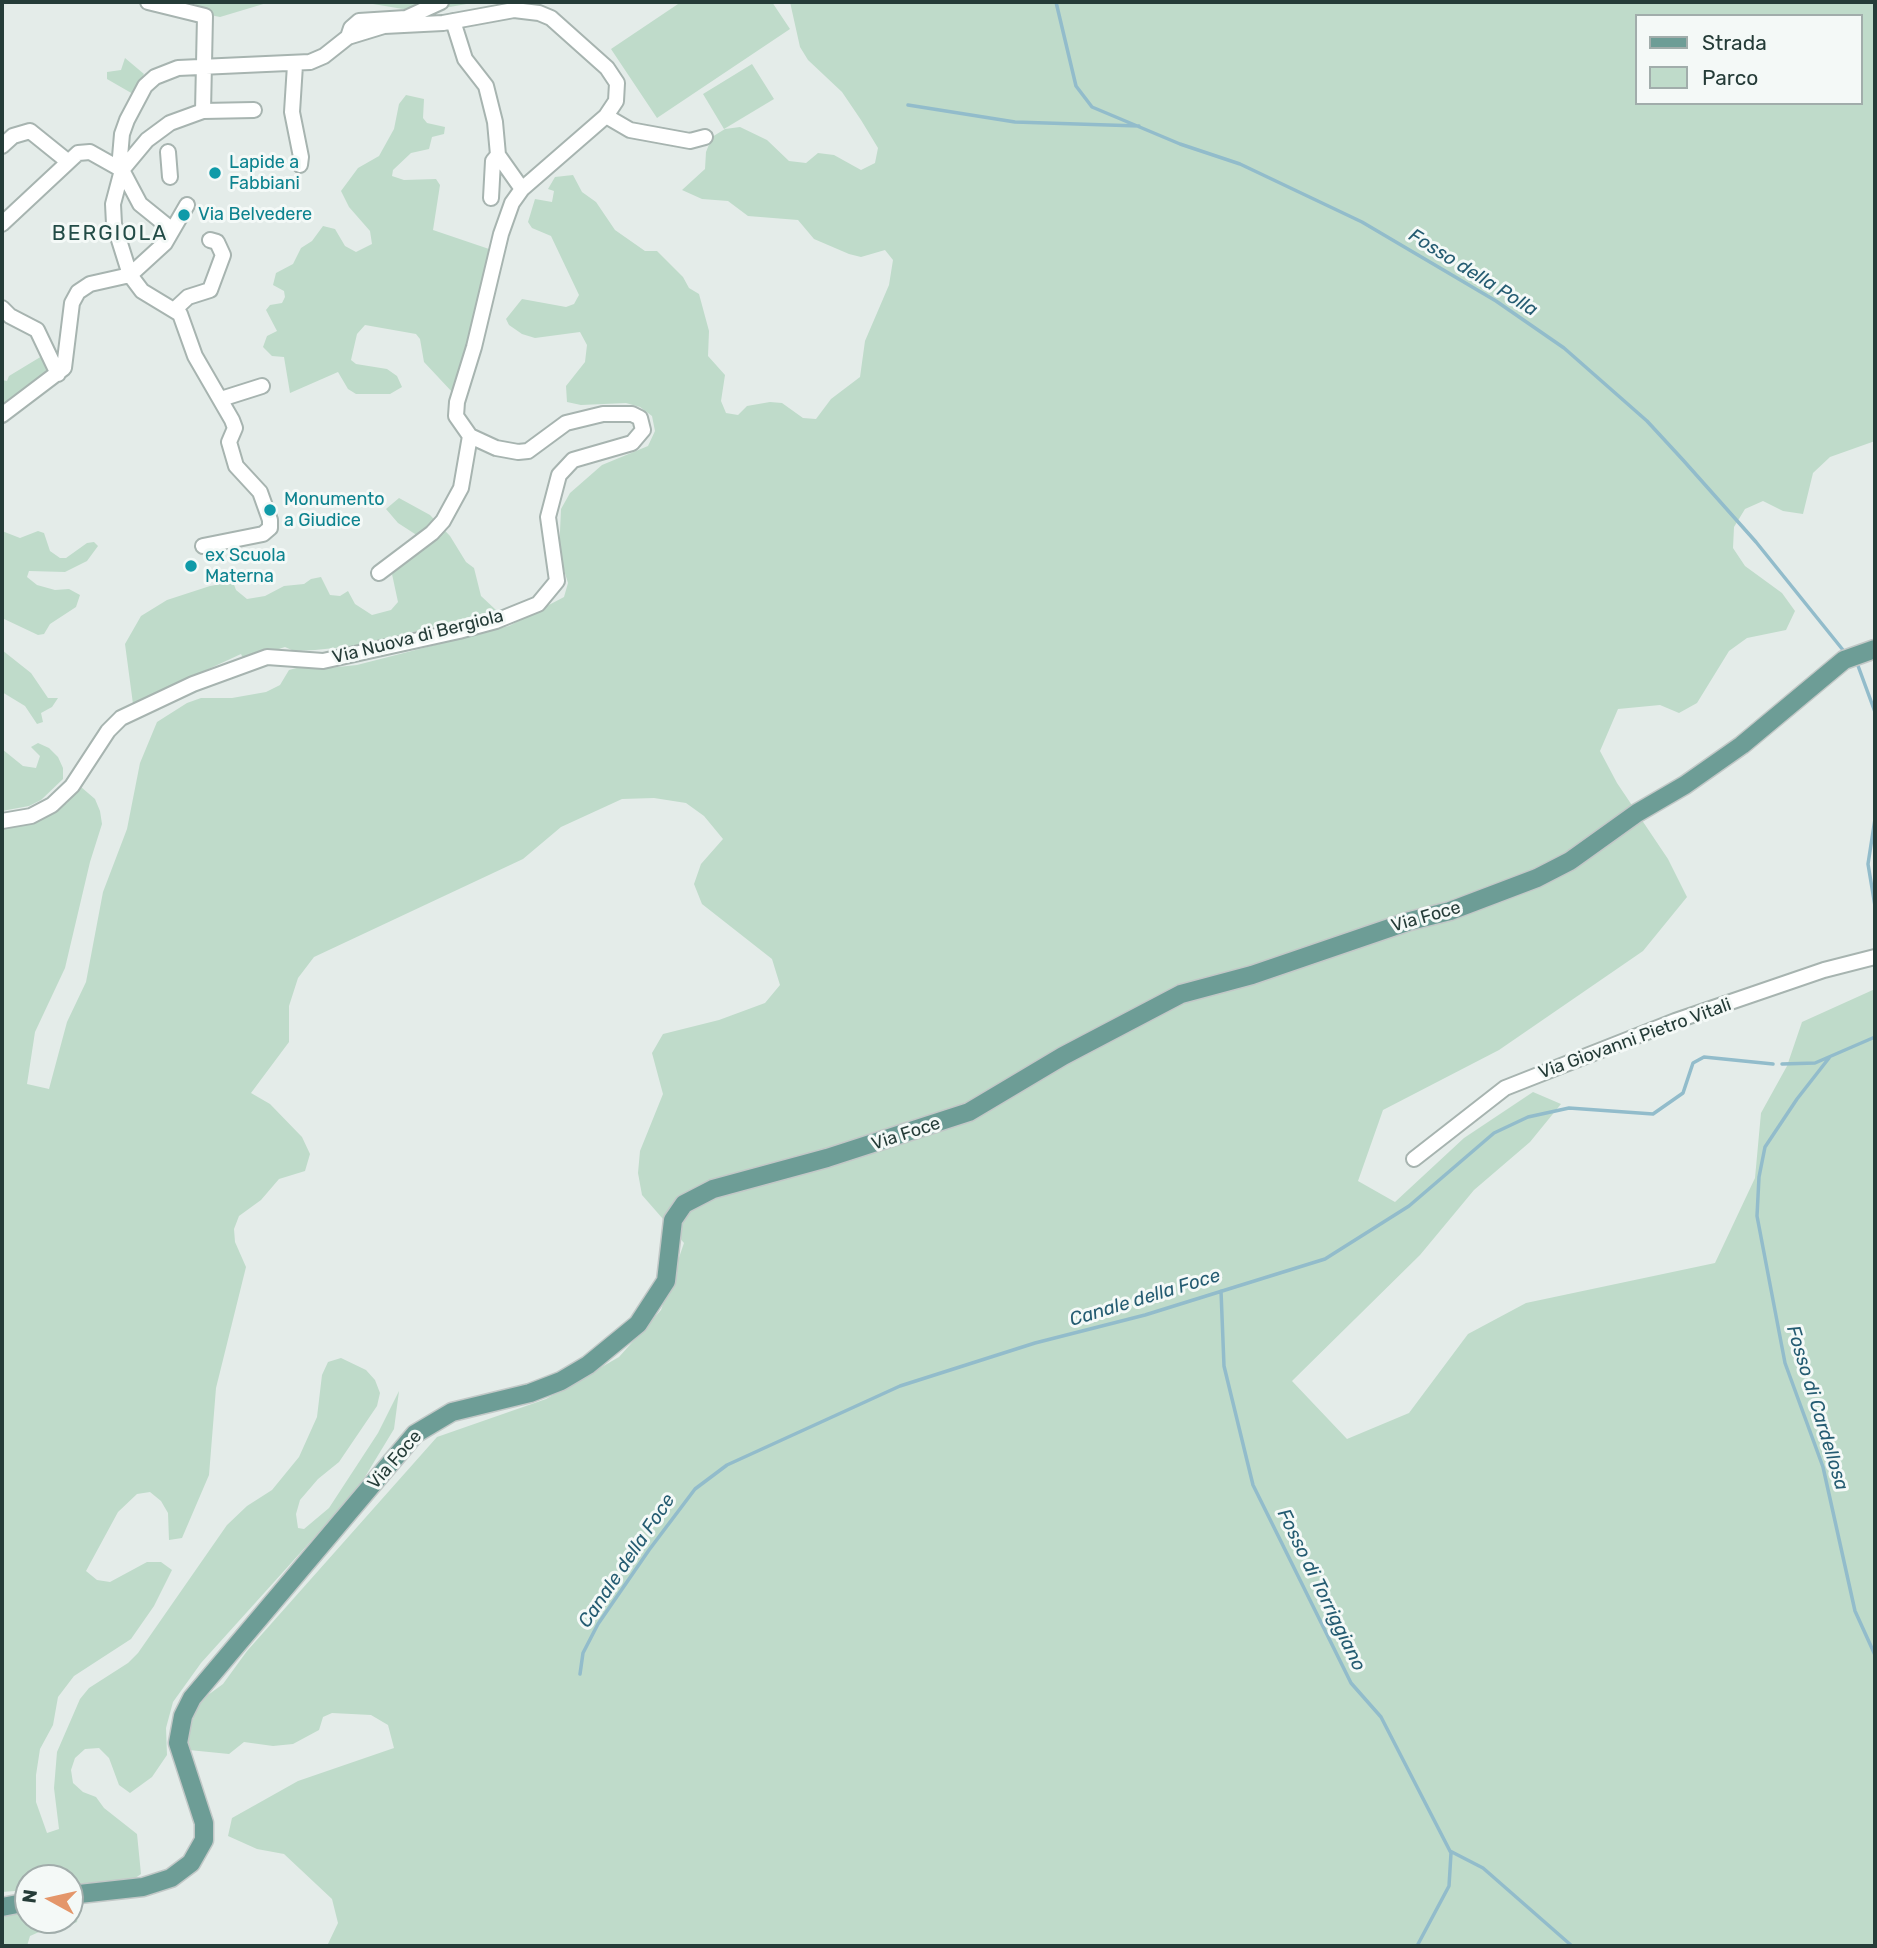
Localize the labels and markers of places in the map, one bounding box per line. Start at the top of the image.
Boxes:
place label: Lapide a Fabbiani [229,152,300,194]
marker: Lapide a Fabbiani [207,165,223,181]
place label: Via Belvedere [198,204,312,226]
marker: Via Belvedere [176,207,192,223]
place label: Monumento a Giudice [284,489,385,532]
marker: Monumento a Giudice [262,502,278,518]
place label: ex Scuola Materna [205,545,286,588]
marker: ex Scuola Materna [183,558,199,574]

